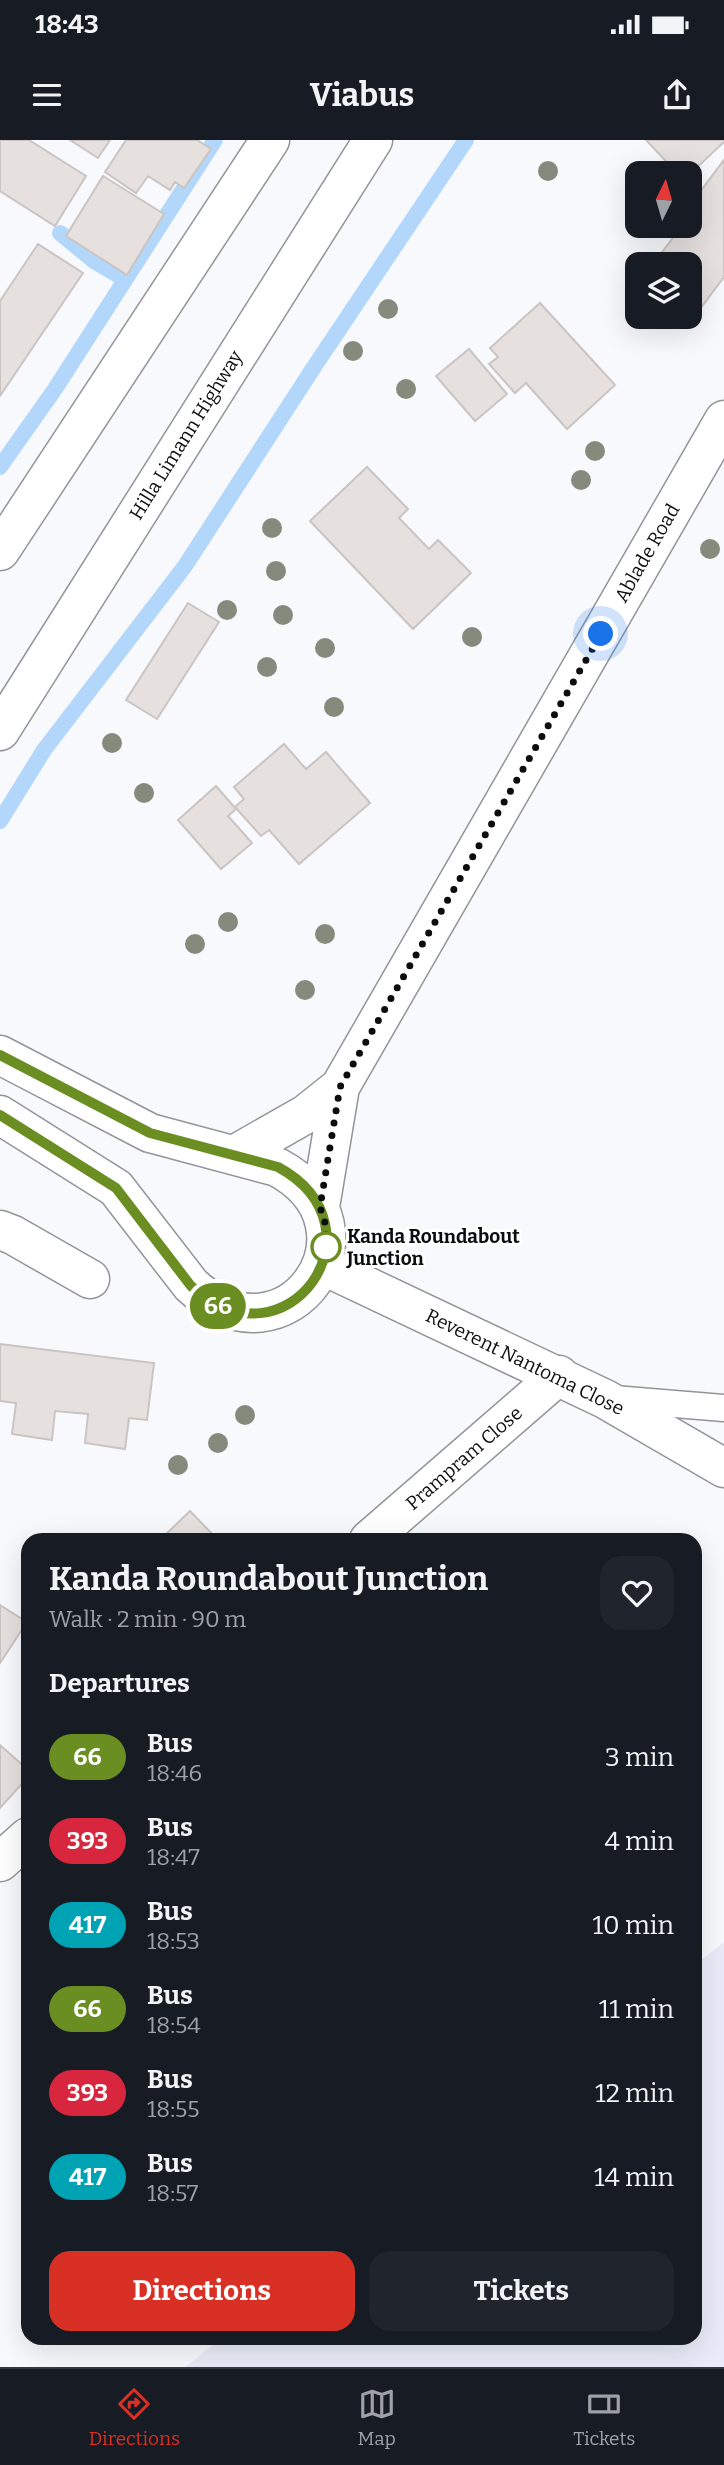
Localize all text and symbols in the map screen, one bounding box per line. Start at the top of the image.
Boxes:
text: 18:43 [35,9,99,40]
icon: menu [28,76,66,114]
text: Viabus [310,76,414,114]
icon: share [658,76,696,114]
north arrow [625,161,702,238]
map controls [625,161,702,329]
button: layers [625,252,702,329]
street label: Hilla Limann Highway [125,345,248,524]
street label: Ablade Road [610,500,684,606]
your location [583,616,618,651]
place label: Kanda Roundabout Junction [346,1225,520,1270]
marker: Kanda Roundabout Junction [311,1232,341,1262]
line badge: 66 [186,1283,249,1329]
text: 66 [204,1292,232,1320]
street label: Reverent Nantoma Close [422,1304,628,1420]
street label: Prampram Close [401,1401,527,1515]
button: heart [600,1556,674,1630]
text: Kanda Roundabout Junction [49,1559,488,1599]
text: Walk · 2 min · 90 m [49,1605,246,1633]
text: Departures [49,1668,190,1699]
text: Bus [147,1728,193,1759]
text: 3 min [605,1742,674,1773]
text: 66 [73,1743,102,1771]
text: 18:46 [147,1759,202,1787]
text: Bus [147,1812,193,1843]
text: 4 min [605,1826,674,1857]
text: 393 [67,1827,108,1855]
text: 18:47 [147,1843,200,1871]
text: Bus [147,1896,193,1927]
text: 10 min [593,1910,674,1941]
text: 417 [69,1911,106,1939]
text: 18:53 [147,1927,200,1955]
text: Bus [147,1980,193,2011]
text: 11 min [599,1994,674,2025]
text: 66 [73,1995,102,2023]
text: 18:54 [147,2011,201,2039]
text: Bus [147,2064,193,2095]
text: 12 min [595,2078,674,2109]
text: 393 [67,2079,108,2107]
text: 18:55 [147,2095,200,2123]
text: Bus [147,2148,193,2179]
text: 14 min [594,2162,674,2193]
text: 417 [69,2163,106,2191]
text: 18:57 [147,2179,198,2207]
button: Directions [49,2251,355,2331]
button: Tickets [369,2251,674,2331]
tab: Directions [89,2385,180,2450]
tab: Map [358,2385,396,2450]
tab: Tickets [573,2385,635,2450]

